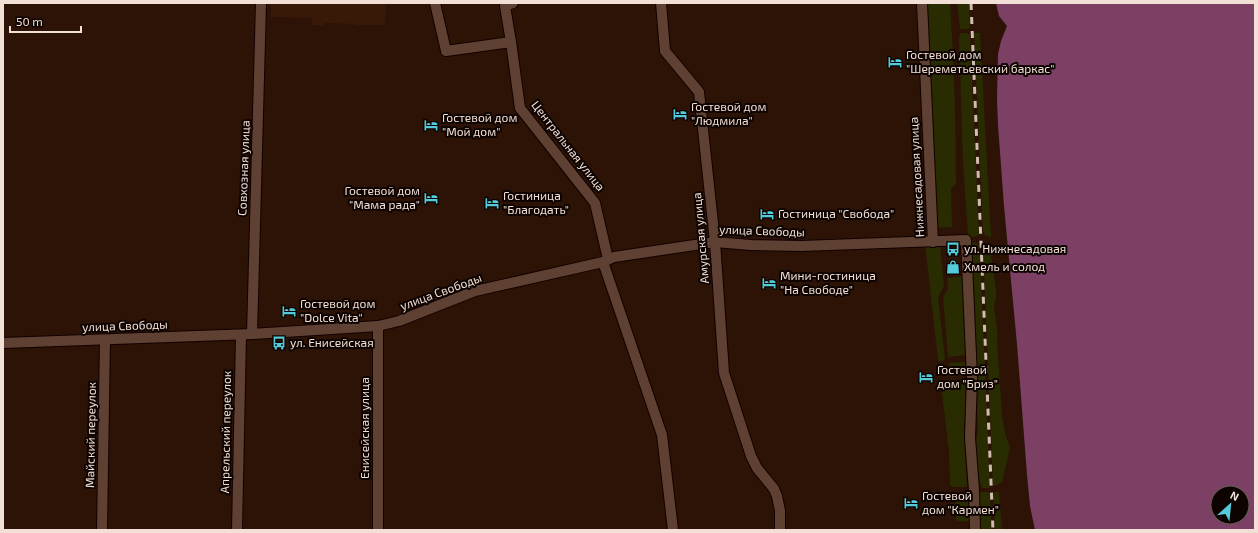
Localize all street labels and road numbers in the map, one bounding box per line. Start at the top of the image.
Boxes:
street label: Центральная улица [528,98,608,194]
street label: Нижнесадовая улица [906,117,927,238]
street label: Совхозная улица [234,120,253,216]
street label: Амурская улица [689,192,712,284]
street label: улица Свободы [719,222,805,239]
street label: улица Свободы [398,270,484,313]
street label: улица Свободы [82,317,168,334]
street label: Апрельский переулок [217,370,234,493]
street label: Енисейская улица [357,377,372,479]
street label: Майский переулок [82,381,99,488]

